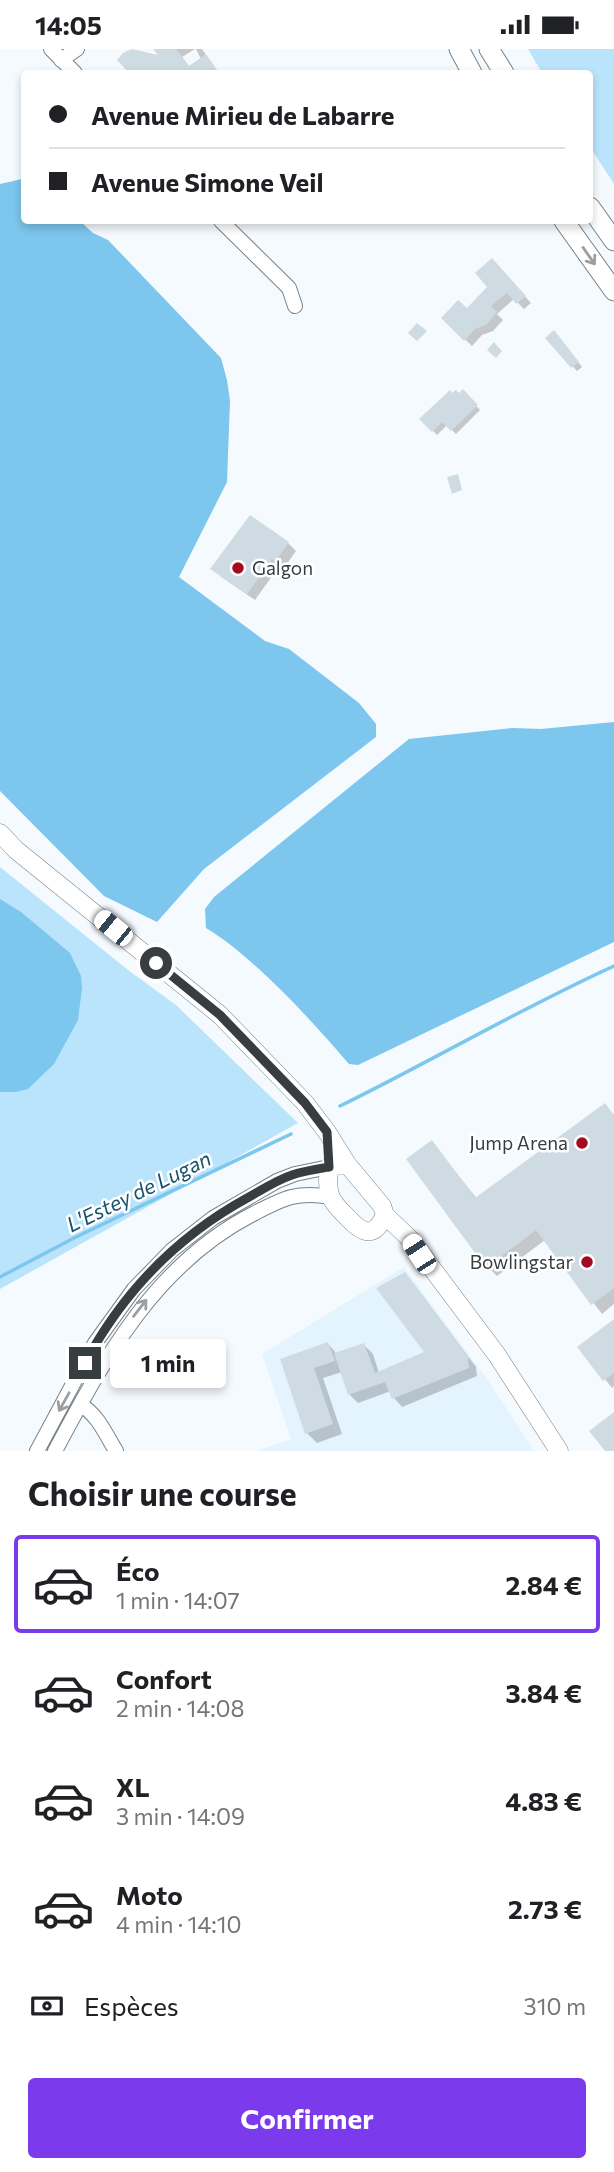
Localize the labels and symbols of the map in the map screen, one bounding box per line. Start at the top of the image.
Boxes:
one-way arrow [582,246,596,265]
place label: Galgon [252,556,313,579]
marker: Galgon [230,560,246,576]
car [91,907,136,949]
route start [140,947,172,979]
place label: Jump Arena [469,1131,568,1154]
marker: Jump Arena [574,1135,590,1151]
water label: L'Estey de Lugan [62,1145,215,1236]
car [399,1231,440,1277]
place label: Bowlingstar [470,1250,573,1273]
marker: Bowlingstar [579,1254,595,1270]
one-way arrow [133,1300,148,1318]
callout: 1 min [110,1339,225,1387]
route end [69,1347,101,1379]
one-way arrow [57,1391,71,1411]

